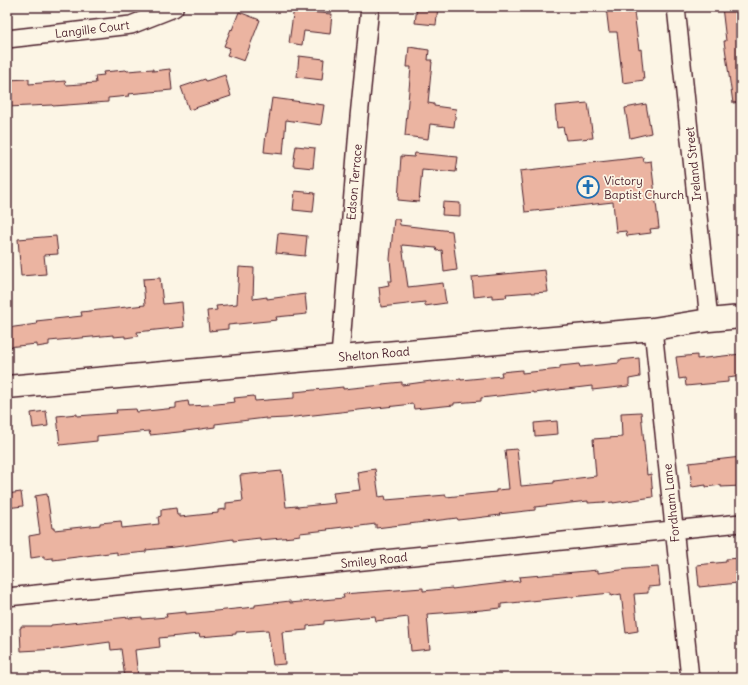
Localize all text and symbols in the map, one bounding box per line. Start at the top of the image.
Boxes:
street label: Langille Court [54,17,130,41]
street label: Ireland Street [682,126,704,202]
street label: Edson Terrace [343,143,365,221]
place label: Victory Baptist Church [604,173,684,202]
church icon: Victory Baptist Church [575,174,601,200]
street label: Shelton Road [338,343,410,365]
street label: Fordham Lane [659,463,683,543]
street label: Smiley Road [340,549,408,571]

